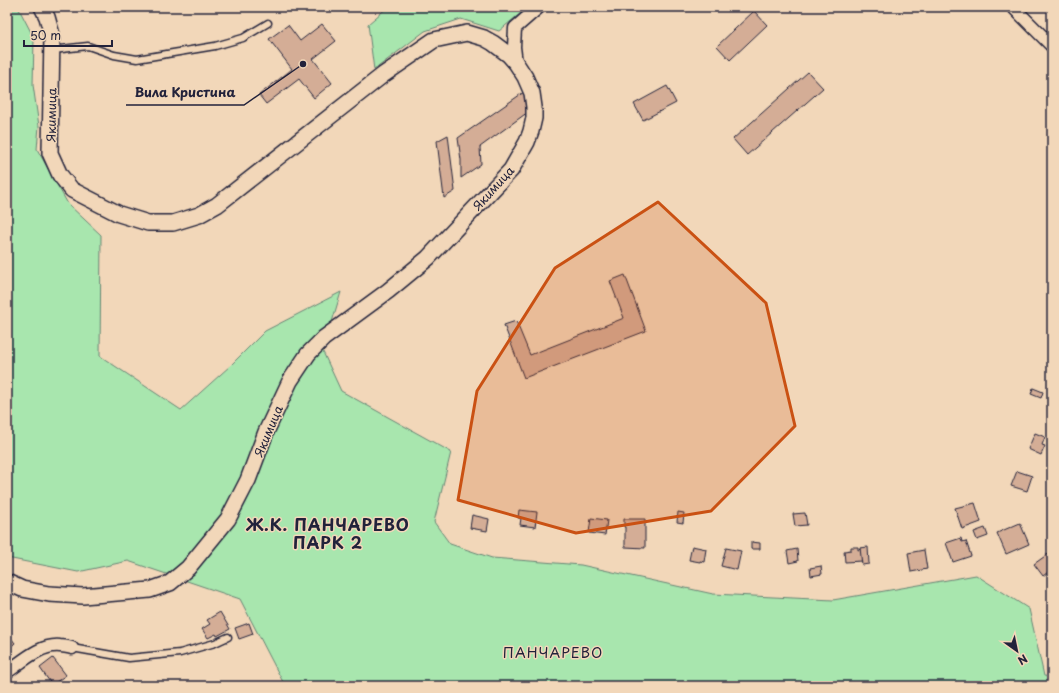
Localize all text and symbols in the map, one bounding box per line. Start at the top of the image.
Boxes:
scale bar [24,22,112,48]
text: 50 m [30,26,61,44]
callout: Вила Кристина [126,80,244,105]
text: Вила Кристина [135,82,235,101]
street label: Якимица [42,87,60,142]
street label: Якимица [468,161,518,214]
street label: Якимица [249,402,287,460]
district label: Ж.К. ПАНЧАРЕВО ПАРК 2 [245,512,410,554]
north arrow [997,631,1037,671]
district label: ПАНЧАРЕВО [503,642,603,663]
text: N [1014,650,1031,669]

